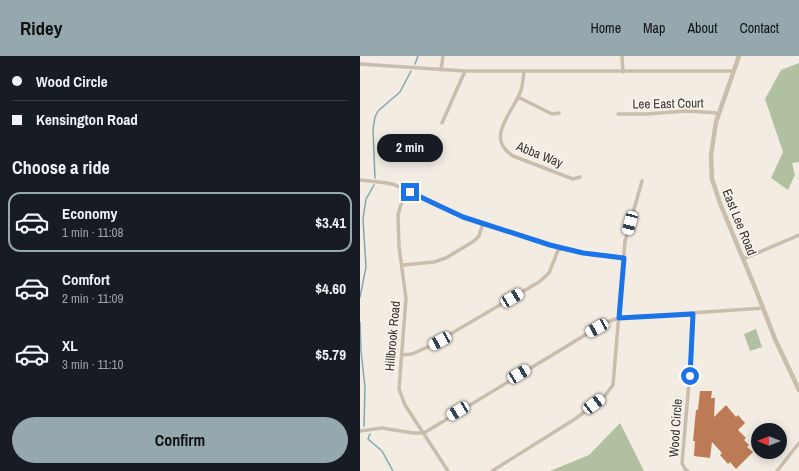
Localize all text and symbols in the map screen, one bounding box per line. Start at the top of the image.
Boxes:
text: Ridey [20,15,62,41]
text: Home [590,19,621,37]
text: Map [643,19,665,37]
text: About [687,19,717,37]
text: Contact [739,19,779,37]
text: Wood Circle [36,71,108,92]
street label: Lee East Court [632,94,704,113]
text: Kensington Road [36,109,138,130]
callout: 2 min [377,134,443,162]
street label: Abba Way [513,137,566,172]
text: 2 min [396,139,424,156]
text: Choose a ride [12,155,110,180]
route end [401,183,419,201]
street label: East Lee Road [718,186,761,258]
text: Economy [62,203,117,224]
icon: car [14,204,50,240]
car [621,210,639,236]
text: $3.41 [315,212,346,233]
text: 1 min · 11:08 [62,224,123,241]
text: Comfort [62,269,110,290]
icon: car [14,270,50,306]
text: $4.60 [315,278,346,299]
car [499,287,525,309]
text: 2 min · 11:09 [62,290,123,307]
street label: Hillbrook Road [381,300,404,372]
car [584,317,610,339]
car [427,330,453,352]
text: XL [62,335,78,356]
icon: car [14,336,50,372]
text: $5.79 [315,344,346,365]
text: 3 min · 11:10 [62,356,123,373]
car [506,363,532,385]
route start [681,367,699,385]
car [581,392,607,416]
street label: Wood Circle [665,398,686,458]
car [445,400,471,422]
button: Confirm [12,417,348,463]
north arrow [751,423,787,459]
map controls [751,423,787,459]

